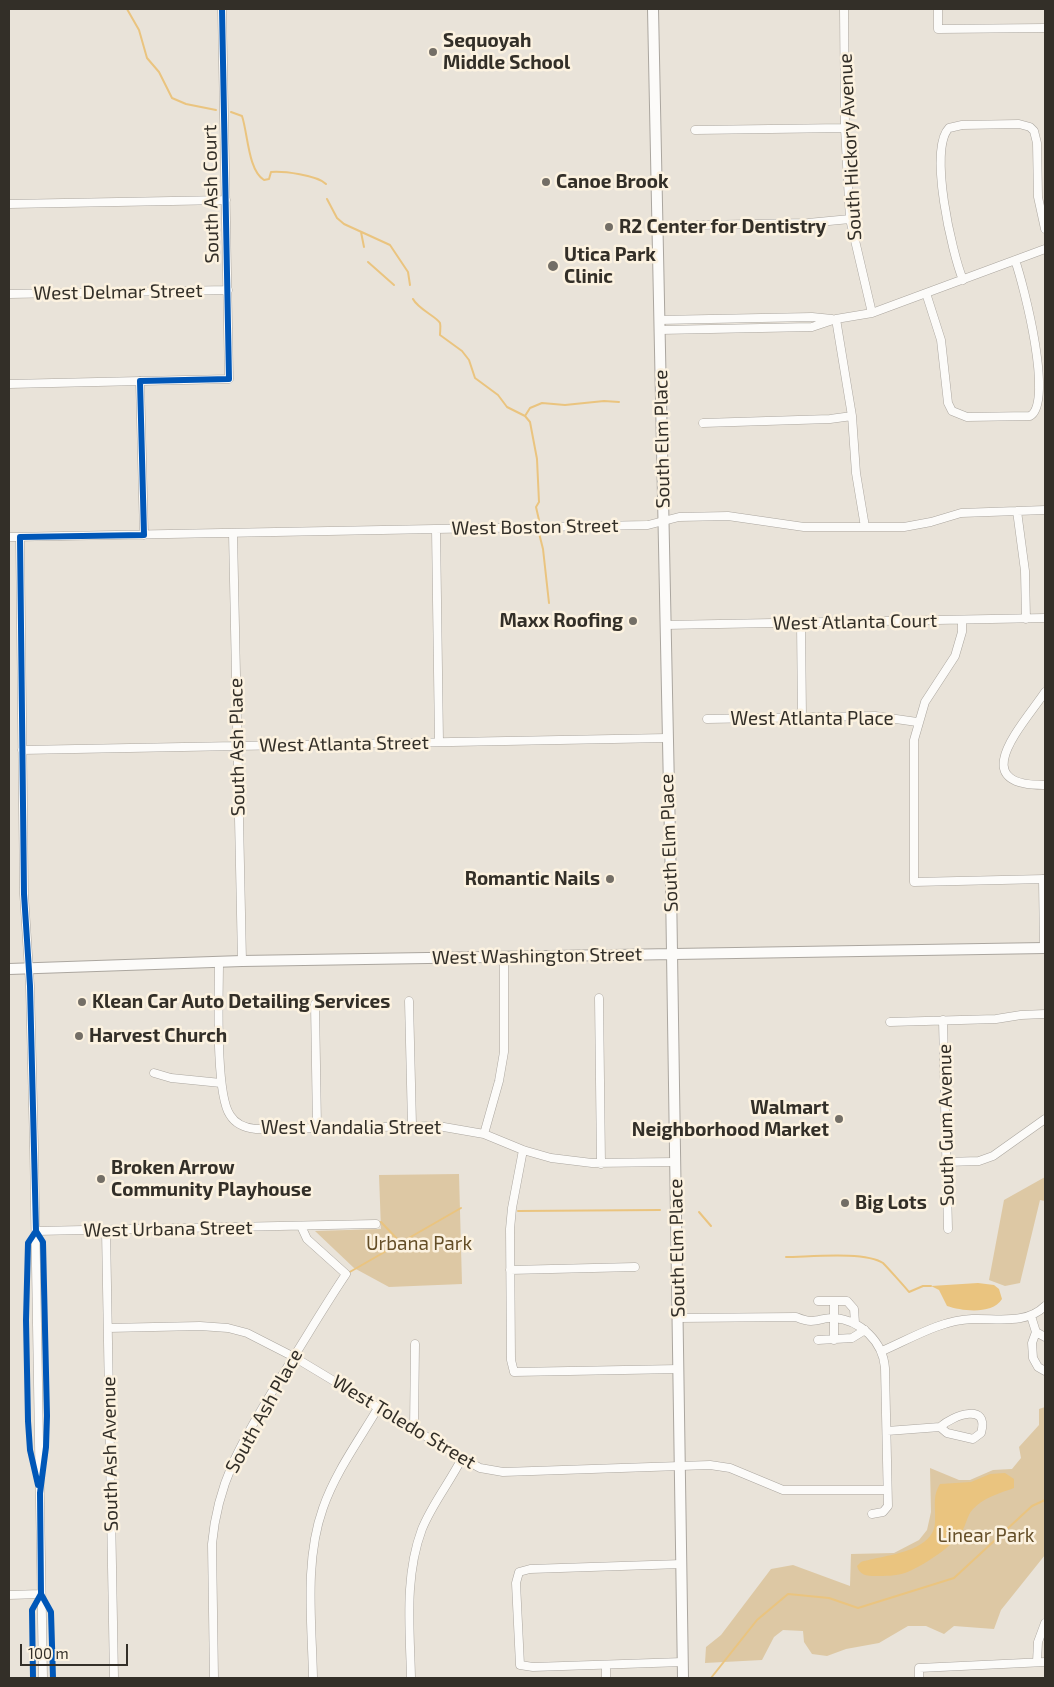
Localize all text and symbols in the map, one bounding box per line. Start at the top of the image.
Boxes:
place label: Sequoyah Middle School [443,30,570,74]
marker: Sequoyah Middle School [427,46,439,58]
street label: South Hickory Avenue [834,53,866,241]
street label: South Ash Court [198,124,224,264]
place label: Canoe Brook [556,171,669,193]
marker: Canoe Brook [540,176,552,188]
place label: R2 Center for Dentistry [619,216,826,238]
marker: R2 Center for Dentistry [603,221,615,233]
place label: Utica Park Clinic [564,244,656,288]
marker: Utica Park Clinic [546,259,560,273]
street label: West Delmar Street [33,279,203,305]
street label: South Elm Place [649,370,675,508]
street label: West Boston Street [451,514,619,540]
street label: West Atlanta Court [773,609,937,635]
place label: Maxx Roofing [499,610,623,632]
marker: Maxx Roofing [627,615,639,627]
street label: South Ash Place [224,678,250,816]
street label: West Atlanta Place [730,708,894,730]
street label: West Atlanta Street [259,731,429,757]
street label: South Elm Place [655,773,683,913]
place label: Romantic Nails [465,868,600,890]
marker: Romantic Nails [604,873,616,885]
street label: West Washington Street [432,943,642,969]
place label: Klean Car Auto Detailing Services [92,991,390,1013]
marker: Klean Car Auto Detailing Services [76,996,88,1008]
place label: Harvest Church [89,1025,227,1047]
marker: Harvest Church [73,1030,85,1042]
street label: South Gum Avenue [933,1044,959,1206]
place label: Walmart Neighborhood Market [632,1097,829,1141]
marker: Walmart Neighborhood Market [833,1113,845,1125]
street label: West Vandalia Street [261,1117,441,1139]
place label: Broken Arrow Community Playhouse [111,1157,312,1201]
marker: Broken Arrow Community Playhouse [95,1173,107,1185]
street label: South Elm Place [664,1179,690,1317]
place label: Big Lots [855,1192,927,1214]
marker: Big Lots [839,1197,851,1209]
street label: West Urbana Street [83,1216,253,1242]
park label: Urbana Park [366,1233,472,1255]
street label: South Ash Place [221,1345,307,1477]
street label: West Toledo Street [328,1370,480,1474]
street label: South Ash Avenue [97,1376,123,1532]
park label: Linear Park [938,1525,1034,1547]
scale bar [22,1634,130,1666]
text: 100 m [28,1644,69,1662]

